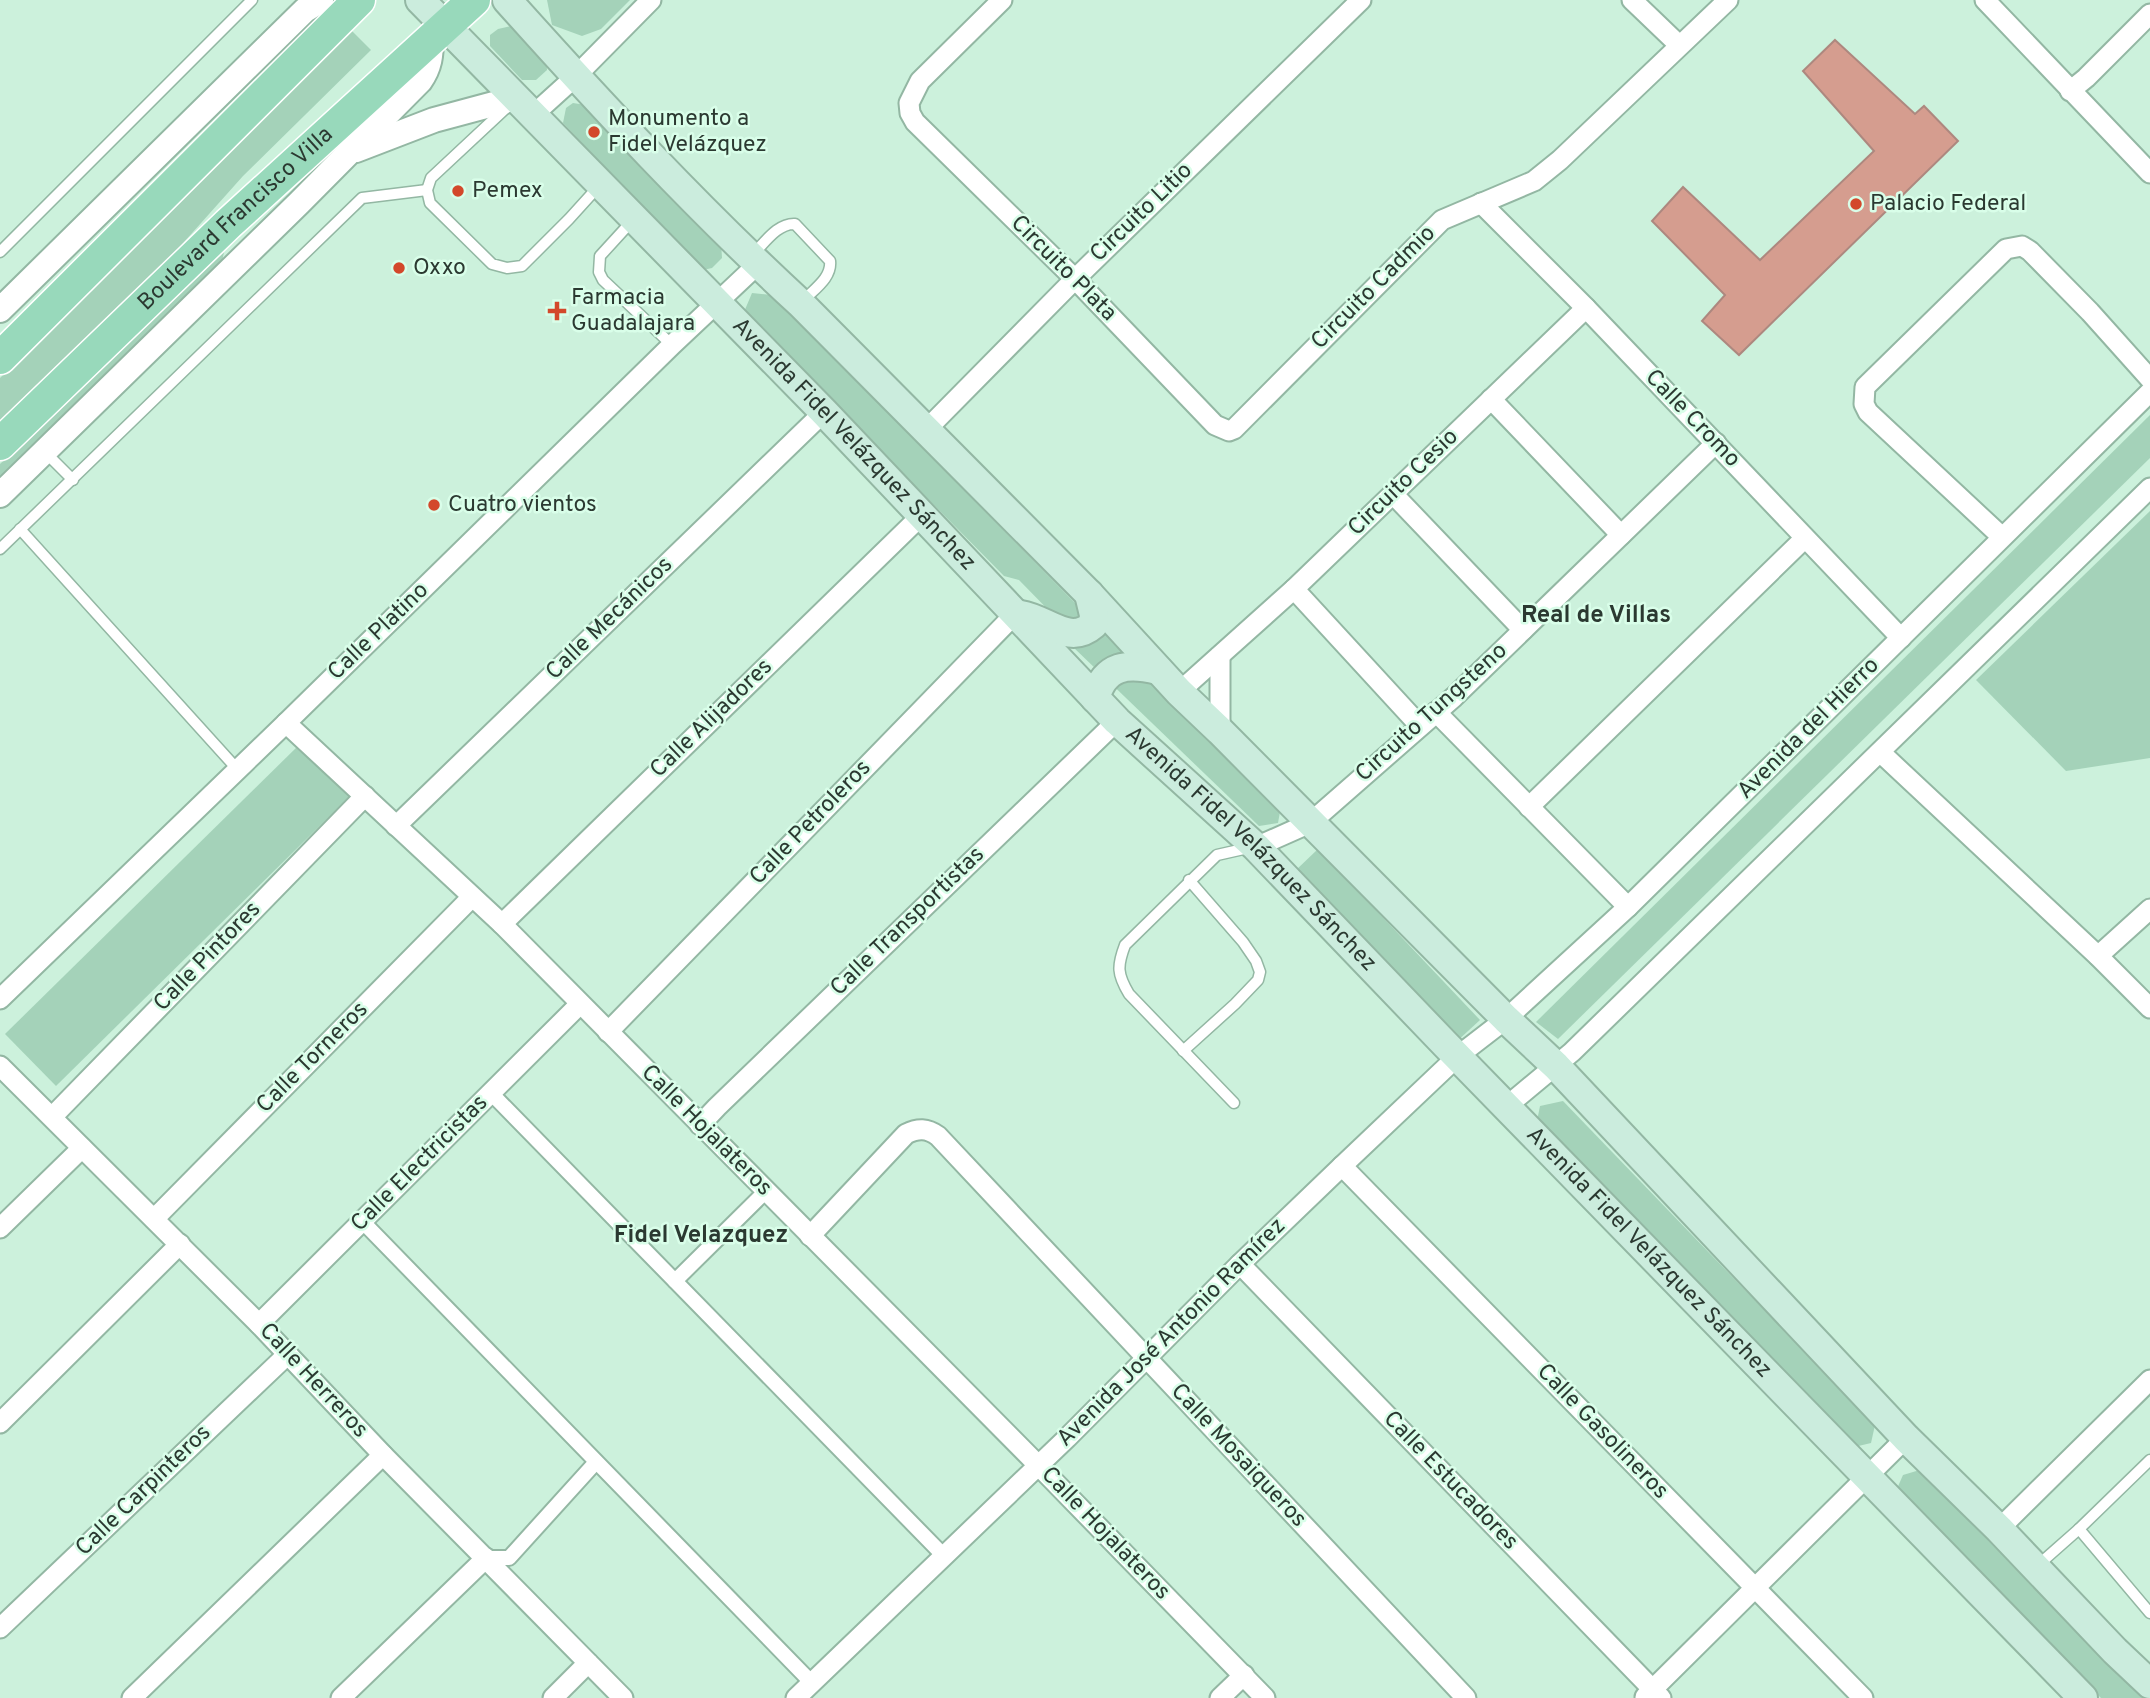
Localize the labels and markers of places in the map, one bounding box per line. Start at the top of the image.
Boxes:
place label: Monumento a Fidel Velázquez [608,105,767,160]
marker: Monumento a Fidel Velázquez [586,124,602,140]
place label: Pemex [472,177,543,206]
marker: Pemex [450,183,466,199]
place label: Palacio Federal [1870,190,2026,219]
marker: Palacio Federal [1848,196,1864,212]
place label: Oxxo [413,254,466,283]
marker: Oxxo [391,260,407,276]
place label: Farmacia Guadalajara [571,284,695,339]
marker: Farmacia Guadalajara [549,303,565,319]
place label: Cuatro vientos [448,491,597,520]
marker: Cuatro vientos [426,497,442,513]

